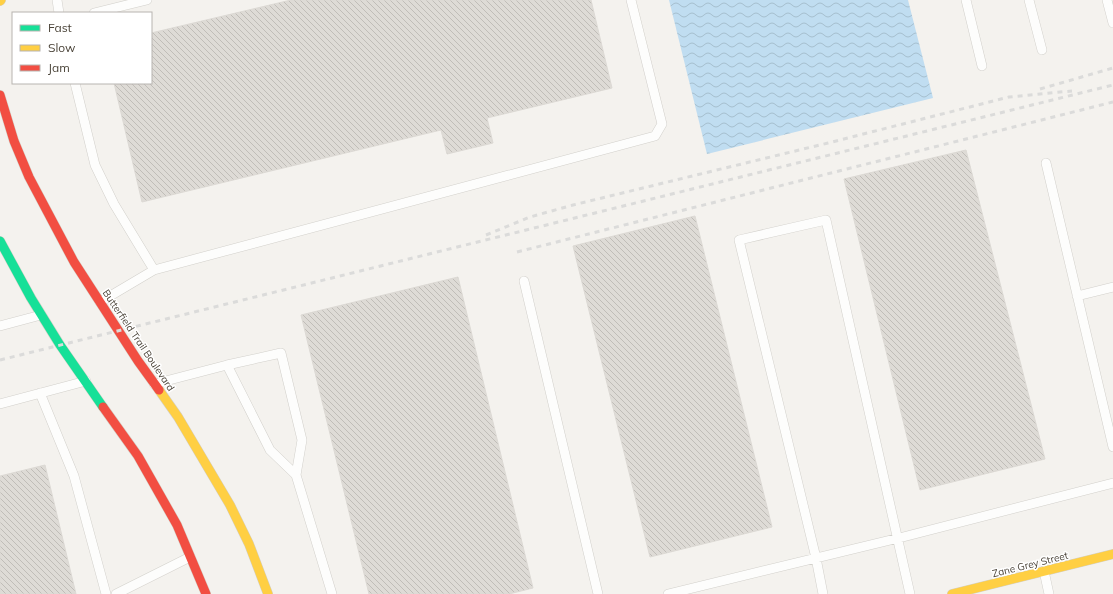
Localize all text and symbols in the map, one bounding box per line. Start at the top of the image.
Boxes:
legend [12,12,152,84]
text: Fast [48,20,72,35]
text: Slow [48,40,76,55]
text: Jam [48,60,70,75]
street label: Butterfield Trail Boulevard [100,287,178,394]
street label: Zane Grey Street [991,549,1070,580]

